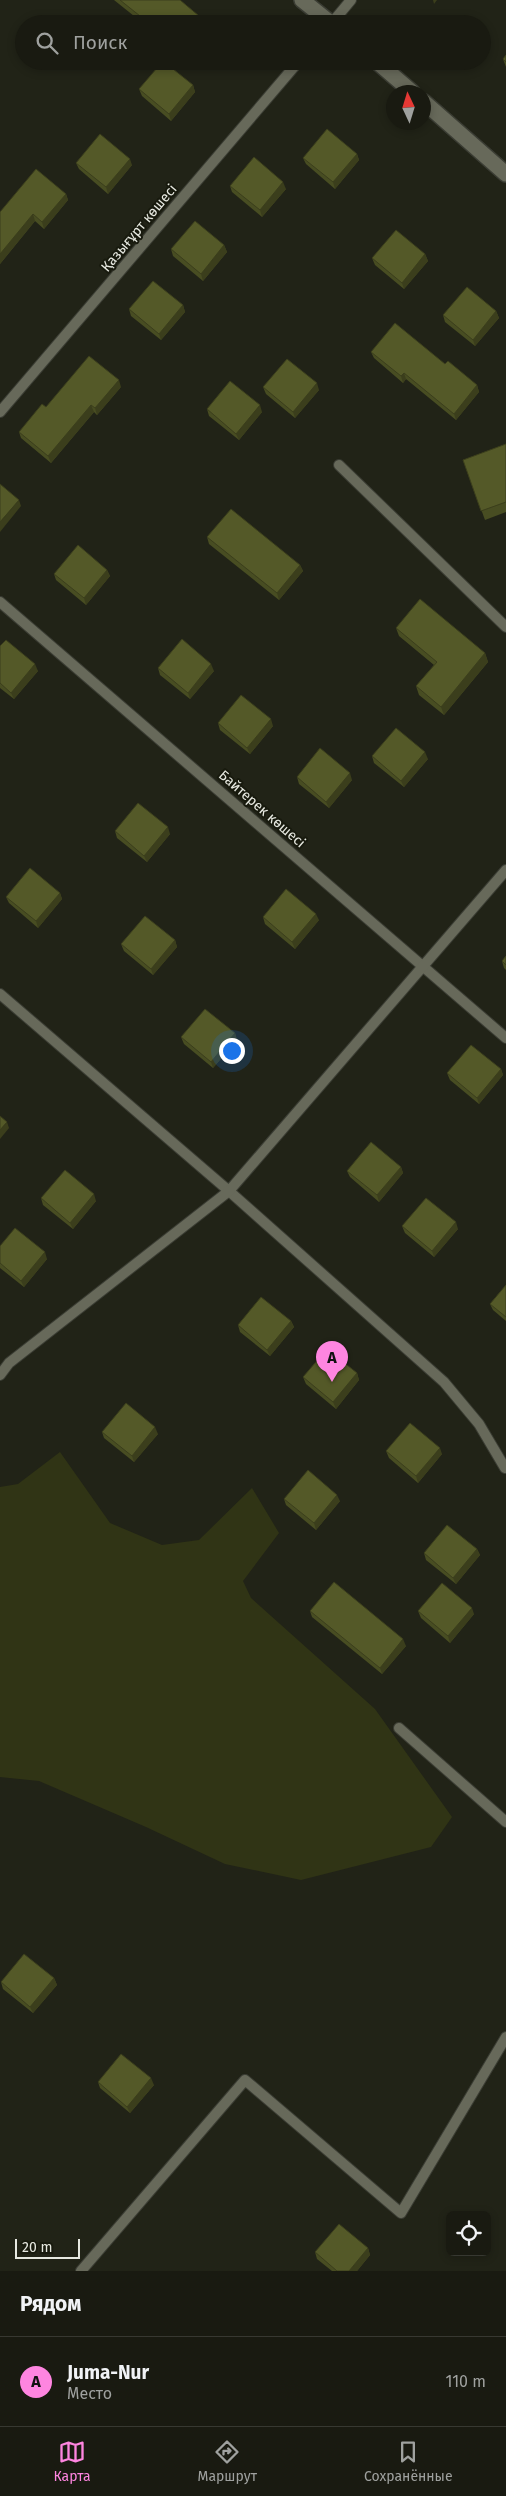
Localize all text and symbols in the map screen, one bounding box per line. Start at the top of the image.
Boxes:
search box [15,15,491,70]
icon: search [33,29,61,57]
text: Поиск [73,31,127,54]
north arrow [386,85,431,130]
street label: Қазығұрт көшесі [97,181,181,275]
street label: Байтерек көшесі [215,767,309,851]
your location [219,1038,245,1064]
pin: A [316,1341,348,1382]
map controls [446,2211,491,2256]
button: locate [446,2211,491,2256]
scale bar [15,2236,80,2259]
text: 20 m [22,2239,52,2256]
text: Рядом [20,2291,81,2317]
text: Juma-Nur [67,2361,149,2384]
text: A [31,2372,41,2391]
text: 110 m [445,2372,486,2391]
text: Место [67,2384,112,2403]
tab: Карта [53,2438,91,2485]
tab: Маршрут [198,2438,257,2485]
tab: Сохранённые [364,2438,453,2485]

